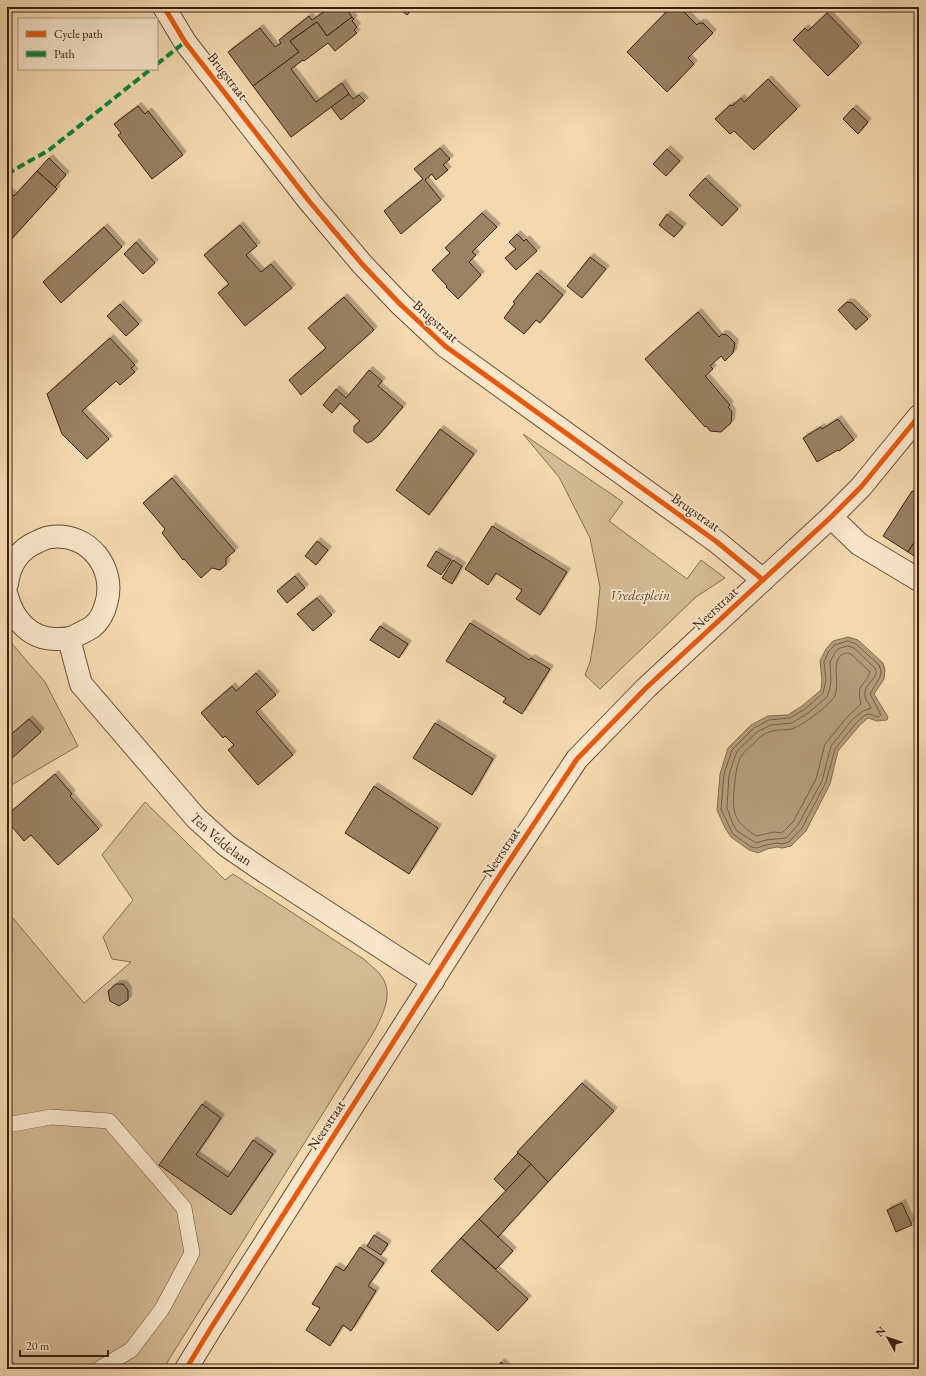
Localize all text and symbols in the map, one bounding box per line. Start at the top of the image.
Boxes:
legend [18,18,158,70]
text: Cycle path [54,26,103,42]
text: Path [54,46,75,62]
street label: Brugstraat [204,49,253,104]
street label: Brugstraat [409,296,463,347]
street label: Brugstraat [668,489,724,536]
street label: Neerstraat [688,582,742,634]
park label: Vredesplein [610,586,670,604]
street label: Ten Veldelaan [186,809,256,870]
street label: Neerstraat [478,823,524,880]
street label: Neerstraat [303,1096,349,1153]
north arrow [868,1318,908,1358]
text: N [872,1324,889,1339]
scale bar [20,1332,108,1358]
text: 20 m [26,1338,50,1354]

